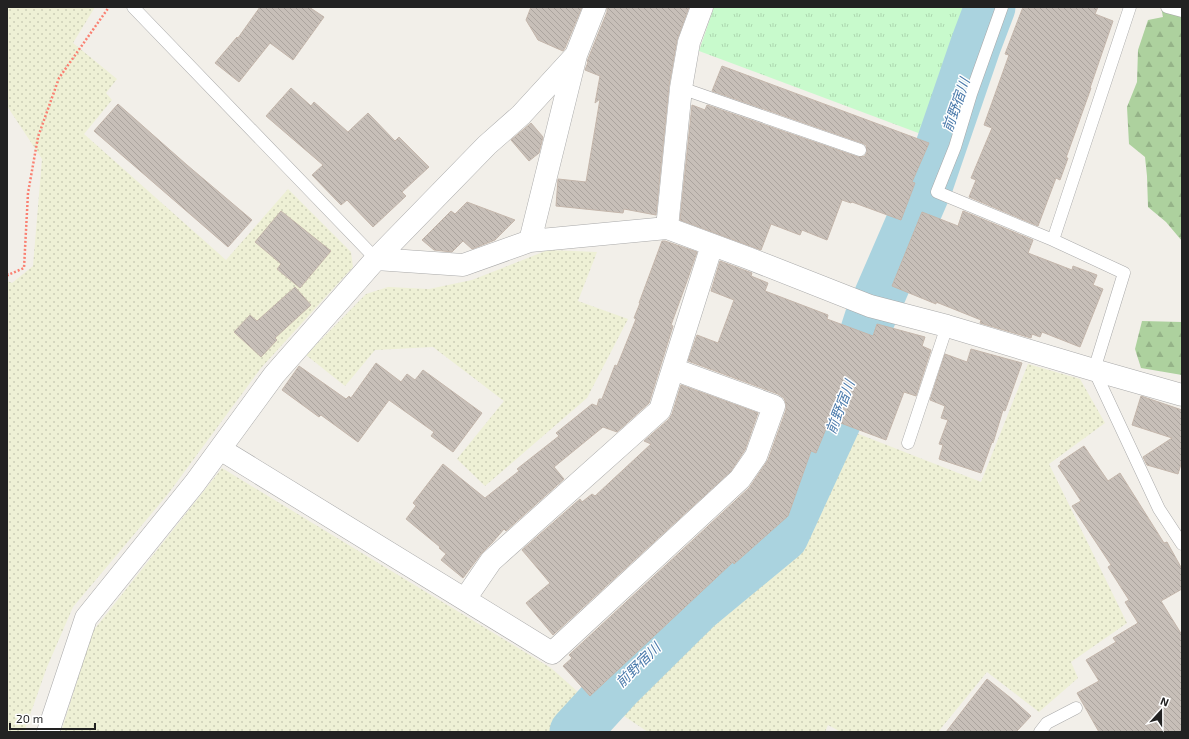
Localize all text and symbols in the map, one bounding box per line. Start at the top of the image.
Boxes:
water label: 前野宿川 [938,74,973,134]
water label: 前野宿川 [822,376,858,436]
water label: 前野宿川 [612,637,665,690]
north arrow [1141,691,1181,731]
text: N [1159,694,1171,709]
scale bar [10,705,95,731]
text: 20 m [16,711,43,725]

